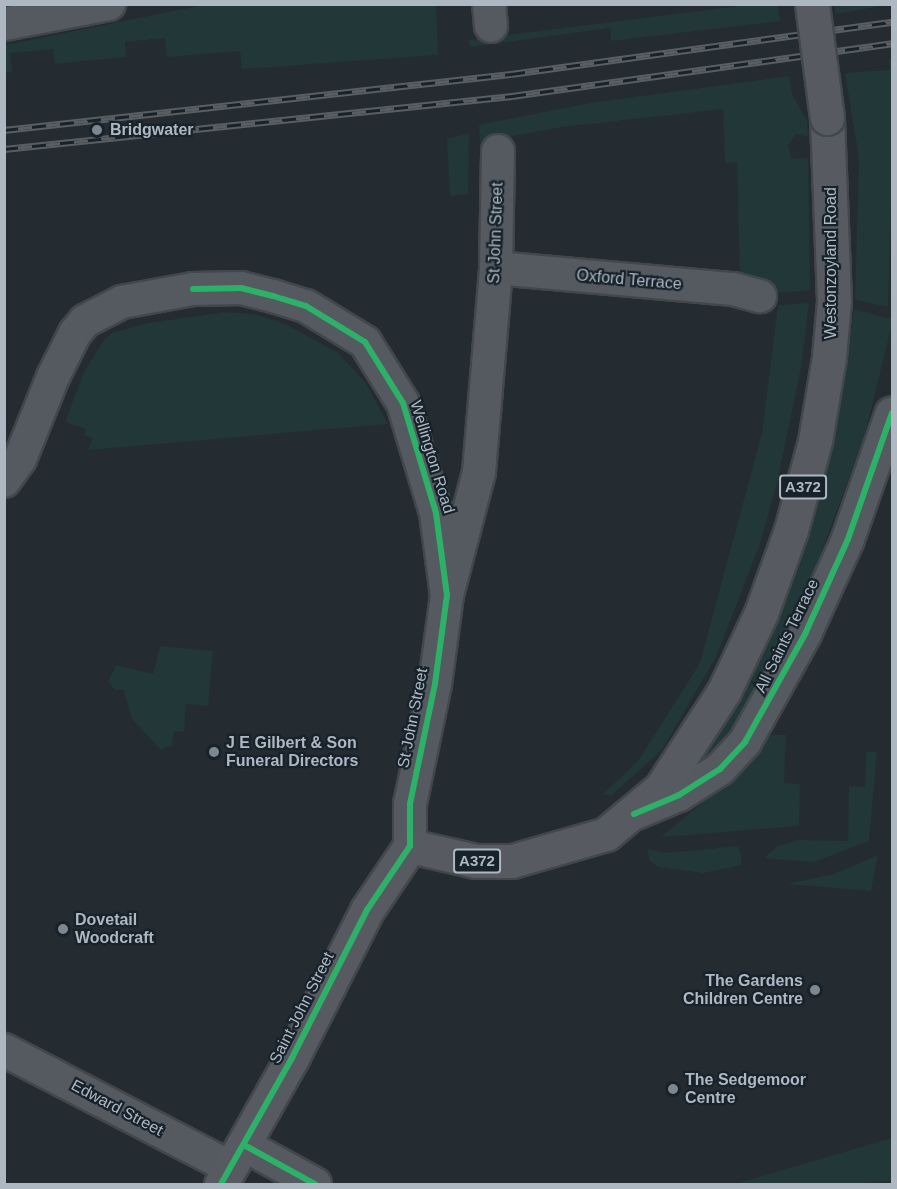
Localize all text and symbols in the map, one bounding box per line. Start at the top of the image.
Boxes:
place label: Bridgwater [110,120,194,140]
marker: Bridgwater [88,121,106,139]
street label: St John Street [485,182,507,284]
street label: Westonzoyland Road [821,187,841,339]
street label: Oxford Terrace [575,266,683,294]
street label: Wellington Road [406,398,458,516]
road number: A372 [779,475,827,499]
street label: All Saints Terrace [751,576,823,696]
street label: St John Street [394,666,432,770]
place label: J E Gilbert & Son Funeral Directors [226,733,358,771]
marker: J E Gilbert & Son Funeral Directors [207,745,221,759]
road number: A372 [453,849,501,873]
place label: Dovetail Woodcraft [75,910,154,948]
marker: Dovetail Woodcraft [56,922,70,936]
street label: Saint John Street [266,949,338,1067]
place label: The Gardens Children Centre [683,971,803,1009]
marker: The Gardens Children Centre [808,983,822,997]
place label: The Sedgemoor Centre [685,1070,806,1108]
street label: Edward Street [68,1076,166,1140]
marker: The Sedgemoor Centre [666,1082,680,1096]

